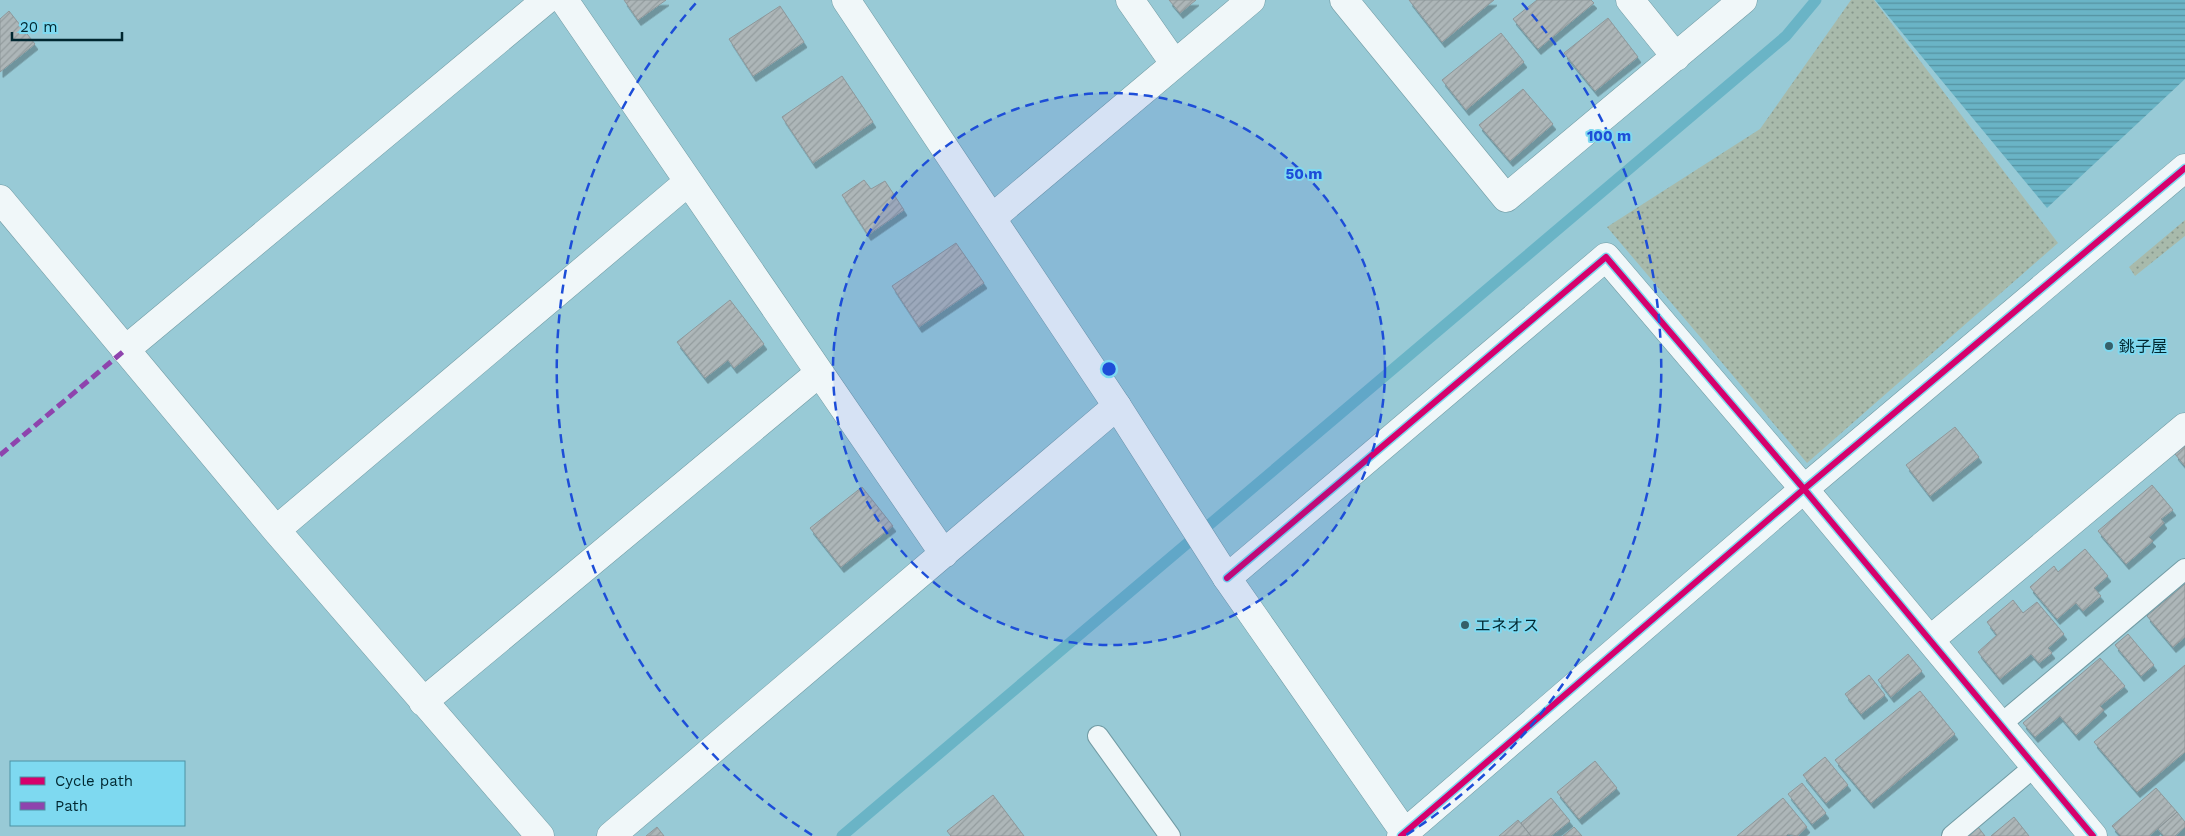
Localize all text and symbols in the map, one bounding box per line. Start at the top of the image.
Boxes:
scale bar [12,10,122,42]
text: 20 m [20,18,58,36]
text: 100 m [1587,127,1631,145]
text: 50 m [1286,165,1322,183]
place label: 銚子屋 [2119,337,2167,356]
marker: 銚子屋 [2103,340,2115,352]
centre of rings [1100,360,1118,378]
place label: エネオス [1475,616,1539,635]
marker: エネオス [1459,619,1471,631]
legend [10,761,185,826]
text: Cycle path [55,772,133,790]
text: Path [55,797,88,815]

